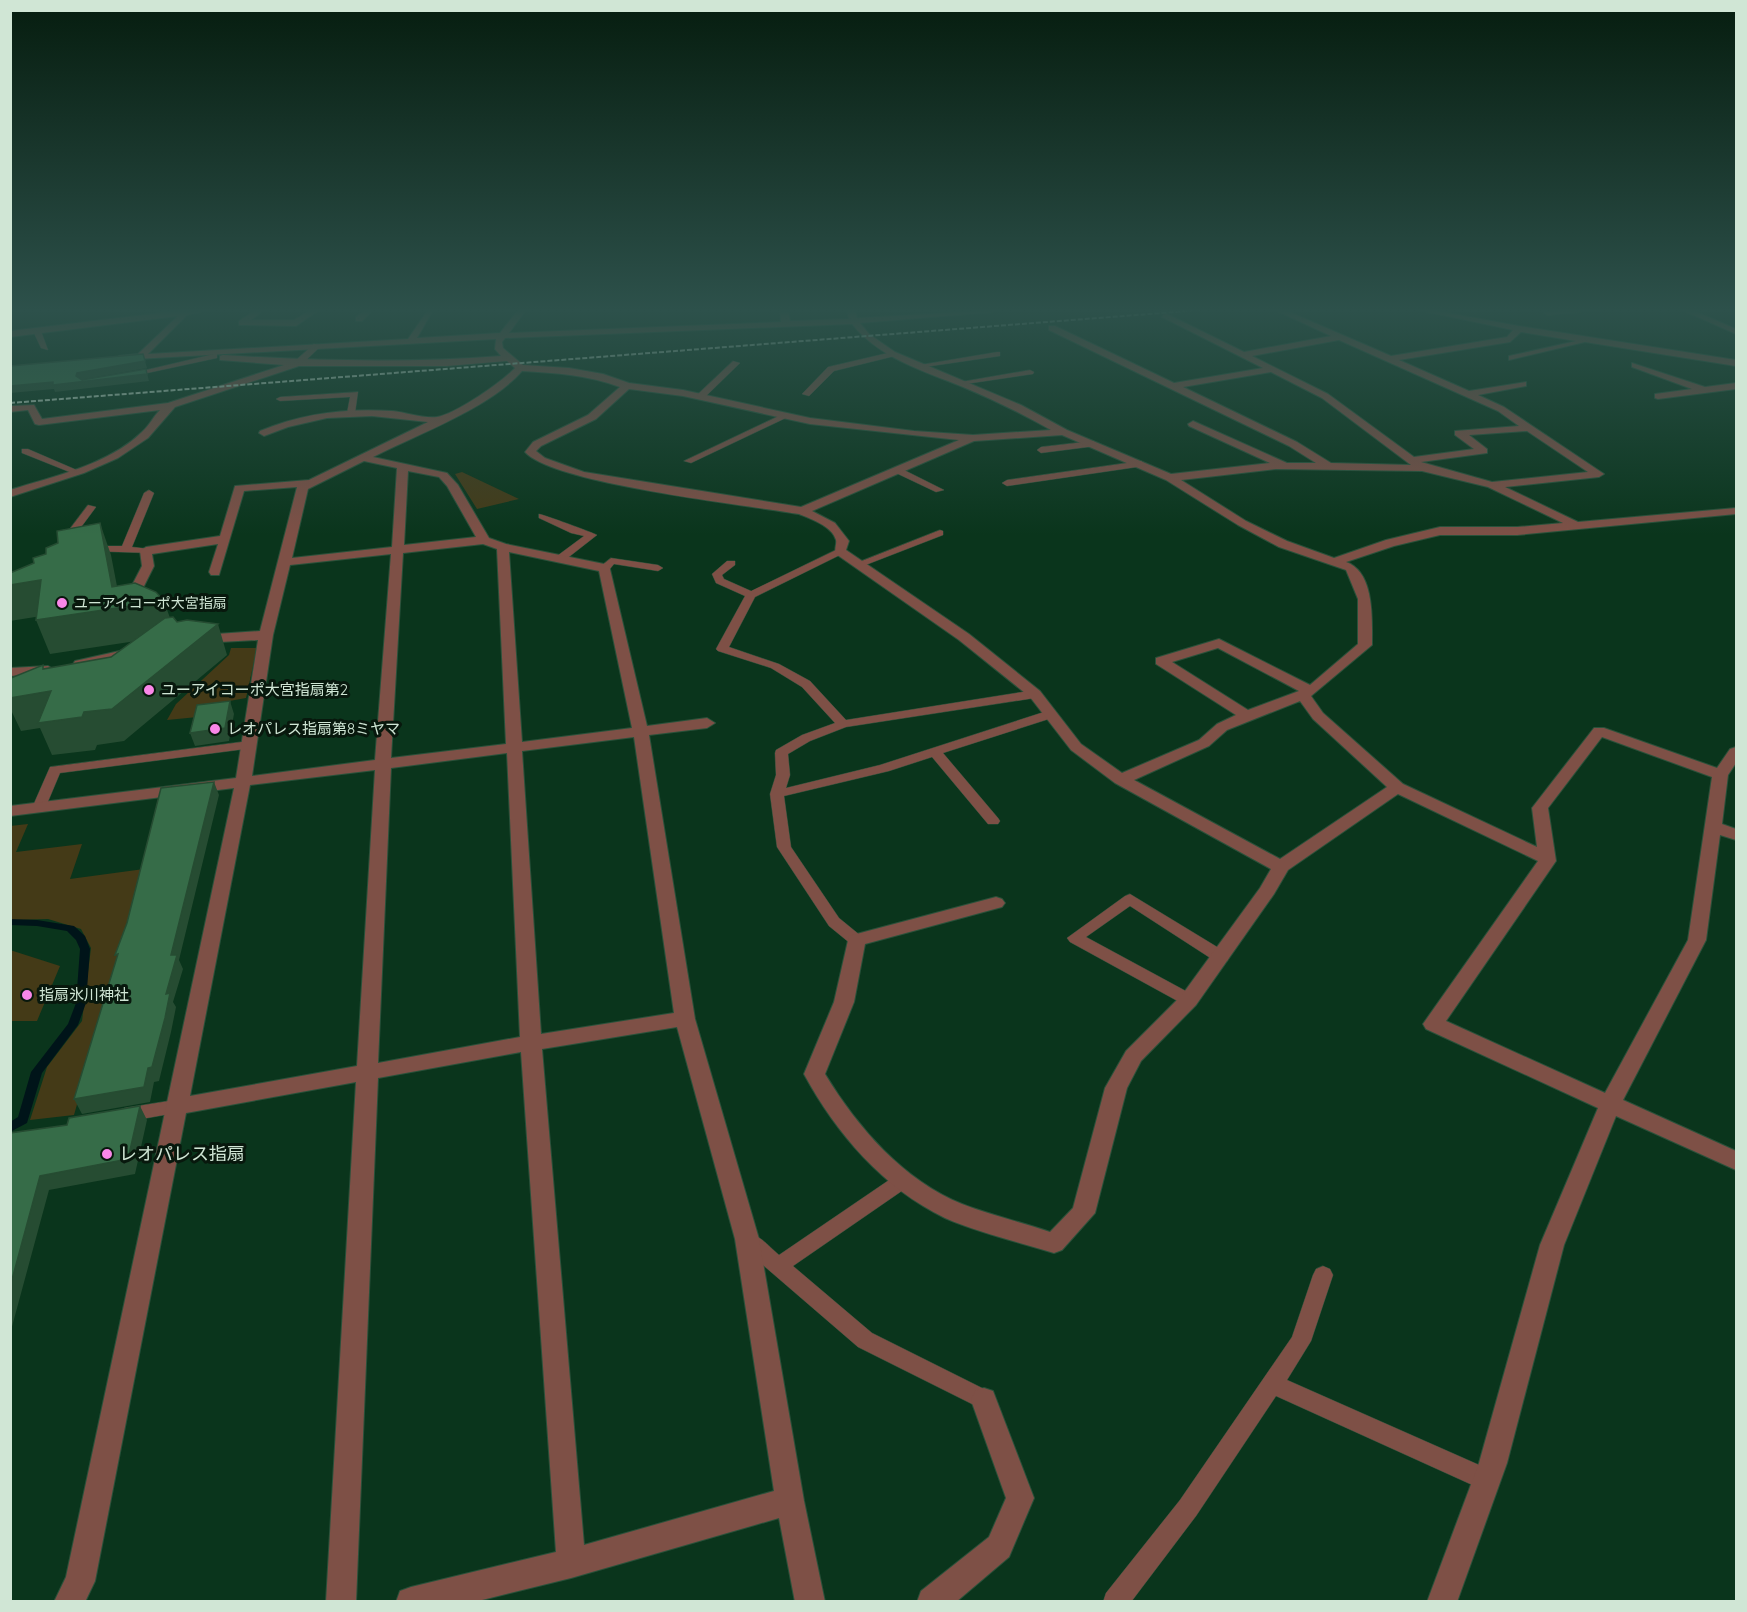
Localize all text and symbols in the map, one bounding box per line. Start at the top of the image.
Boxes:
place label: ユーアイコーポ大宮指扇 [74,594,227,612]
marker: ユーアイコーポ大宮指扇 [55,596,69,610]
place label: ユーアイコーポ大宮指扇第2 [161,680,348,699]
marker: ユーアイコーポ大宮指扇第2 [142,683,156,697]
place label: レオパレス指扇第8ミヤマ [227,719,400,738]
marker: レオパレス指扇第8ミヤマ [208,722,222,736]
place label: 指扇氷川神社 [39,985,129,1004]
marker: 指扇氷川神社 [20,988,34,1002]
place label: レオパレス指扇 [119,1142,245,1165]
marker: レオパレス指扇 [100,1147,114,1161]

